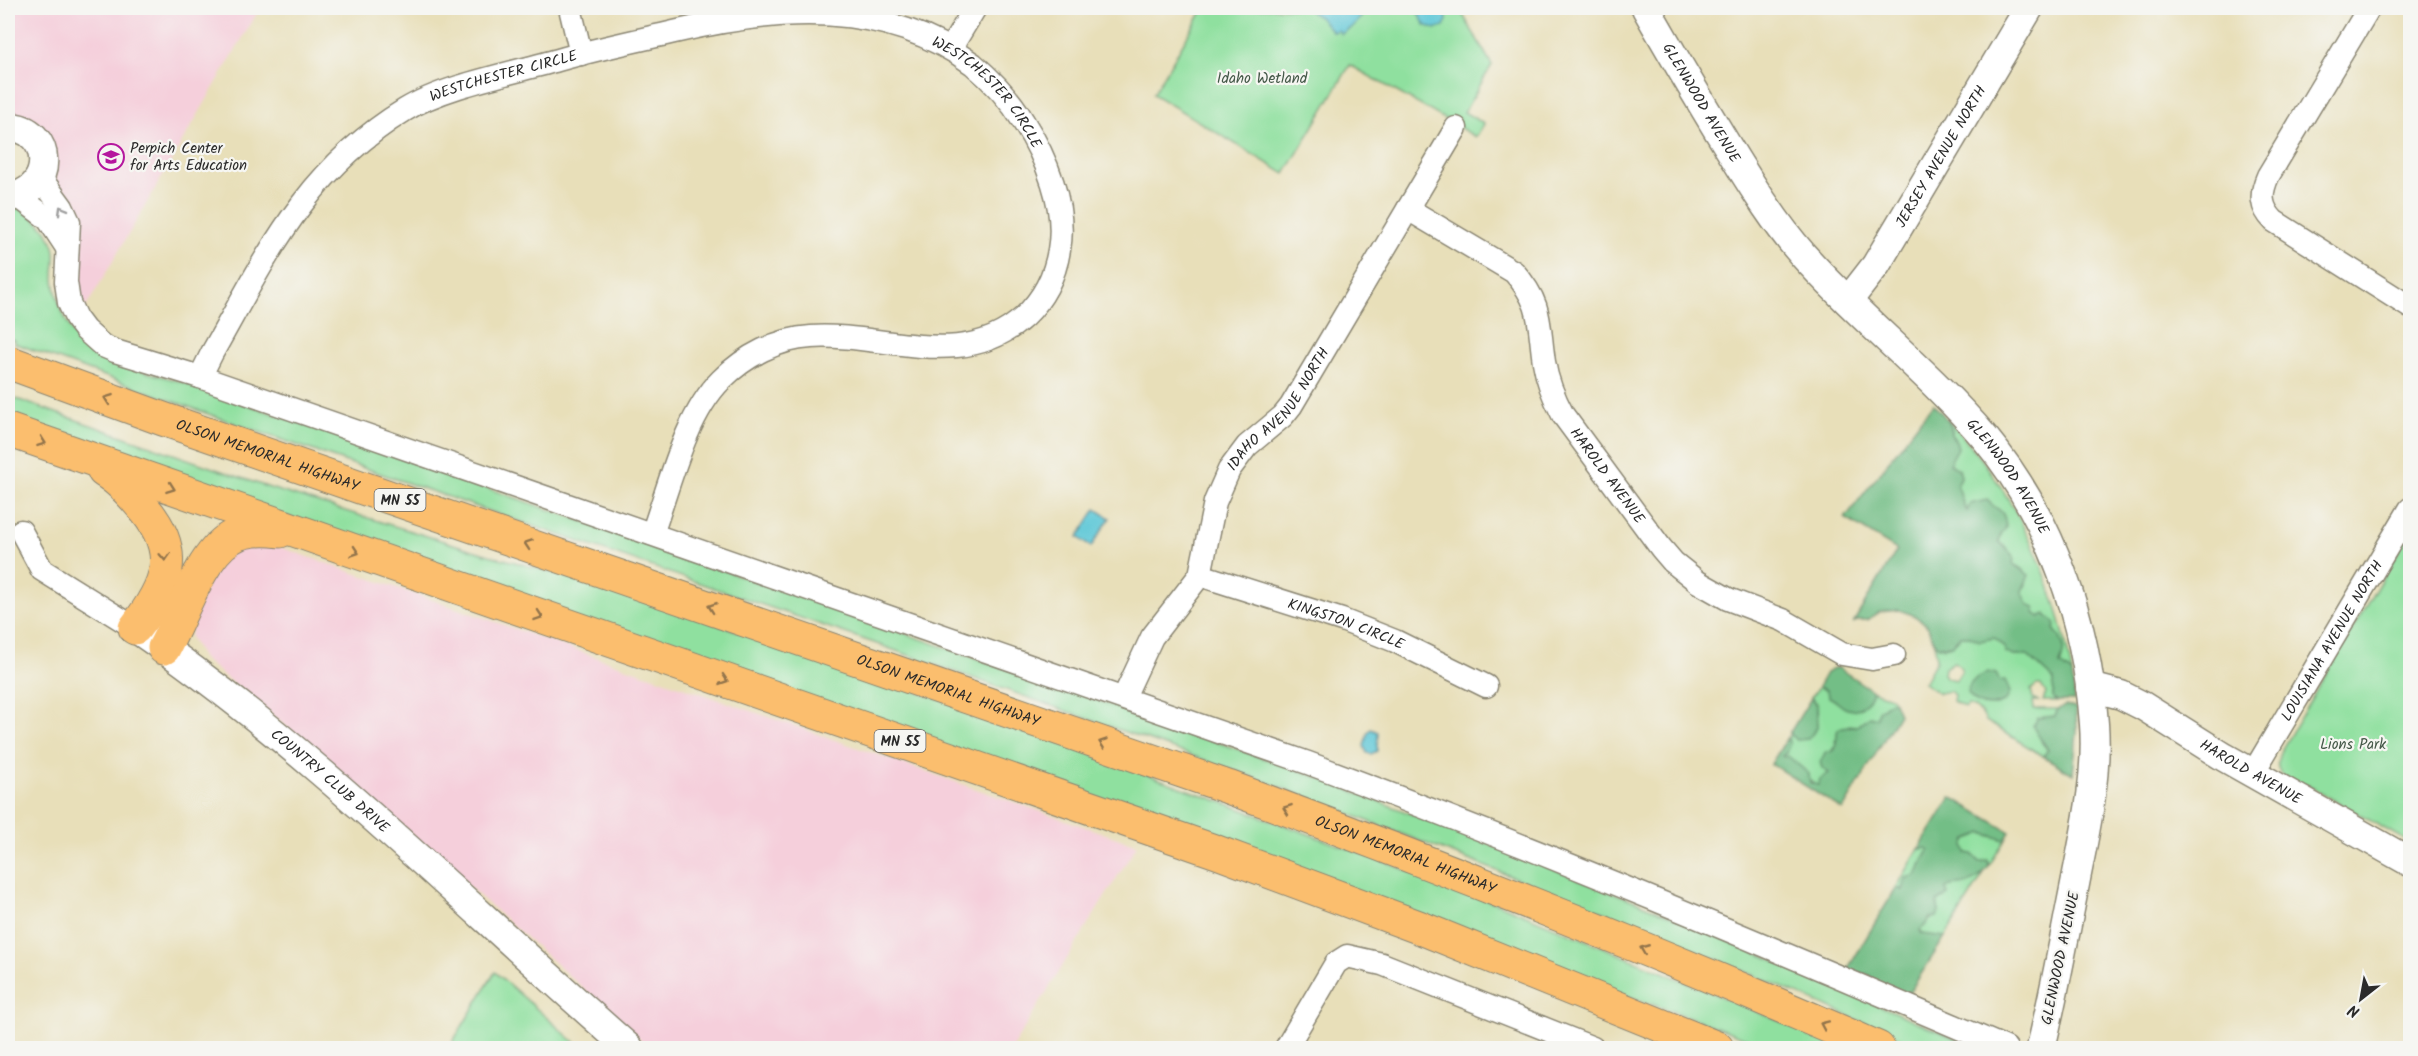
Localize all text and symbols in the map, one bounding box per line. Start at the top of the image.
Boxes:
street label: WESTCHESTER CIRCLE [927,31,1048,154]
street label: GLENWOOD AVENUE [1656,39,1747,169]
street label: WESTCHESTER CIRCLE [426,44,581,109]
park label: Idaho Wetland [1217,67,1308,91]
street label: JERSEY AVENUE NORTH [1890,81,1993,233]
place label: Perpich Center for Arts Education [130,137,247,178]
school or university icon: Perpich Center for Arts Education [96,142,126,172]
one-way arrow [58,206,70,216]
street label: IDAHO AVENUE NORTH [1221,343,1336,477]
one-way arrow [103,393,114,406]
street label: OLSON MEMORIAL HIGHWAY [172,413,364,499]
street label: GLENWOOD AVENUE [1960,413,2056,540]
street label: HAROLD AVENUE [1563,423,1651,530]
one-way arrow [36,434,47,447]
one-way arrow [165,480,176,493]
road number: MN 55 [374,489,426,511]
one-way arrow [523,538,534,551]
one-way arrow [349,545,360,558]
one-way arrow [159,553,172,562]
street label: LOUISIANA AVENUE NORTH [2275,556,2390,726]
street label: KINGSTON CIRCLE [1284,593,1409,657]
one-way arrow [707,602,718,615]
one-way arrow [533,609,544,621]
street label: OLSON MEMORIAL HIGHWAY [853,648,1044,735]
one-way arrow [718,672,729,685]
street label: COUNTRY CLUB DRIVE [265,723,395,840]
road number: MN 55 [874,730,926,752]
street label: HAROLD AVENUE [2194,733,2307,812]
park label: Lions Park [2320,733,2387,757]
one-way arrow [1099,737,1109,750]
one-way arrow [1282,804,1293,816]
street label: OLSON MEMORIAL HIGHWAY [1311,810,1501,902]
street label: GLENWOOD AVENUE [2035,888,2087,1027]
one-way arrow [1640,944,1650,957]
north arrow [2331,969,2391,1029]
text: N [2343,997,2365,1024]
one-way arrow [1819,1020,1830,1032]

